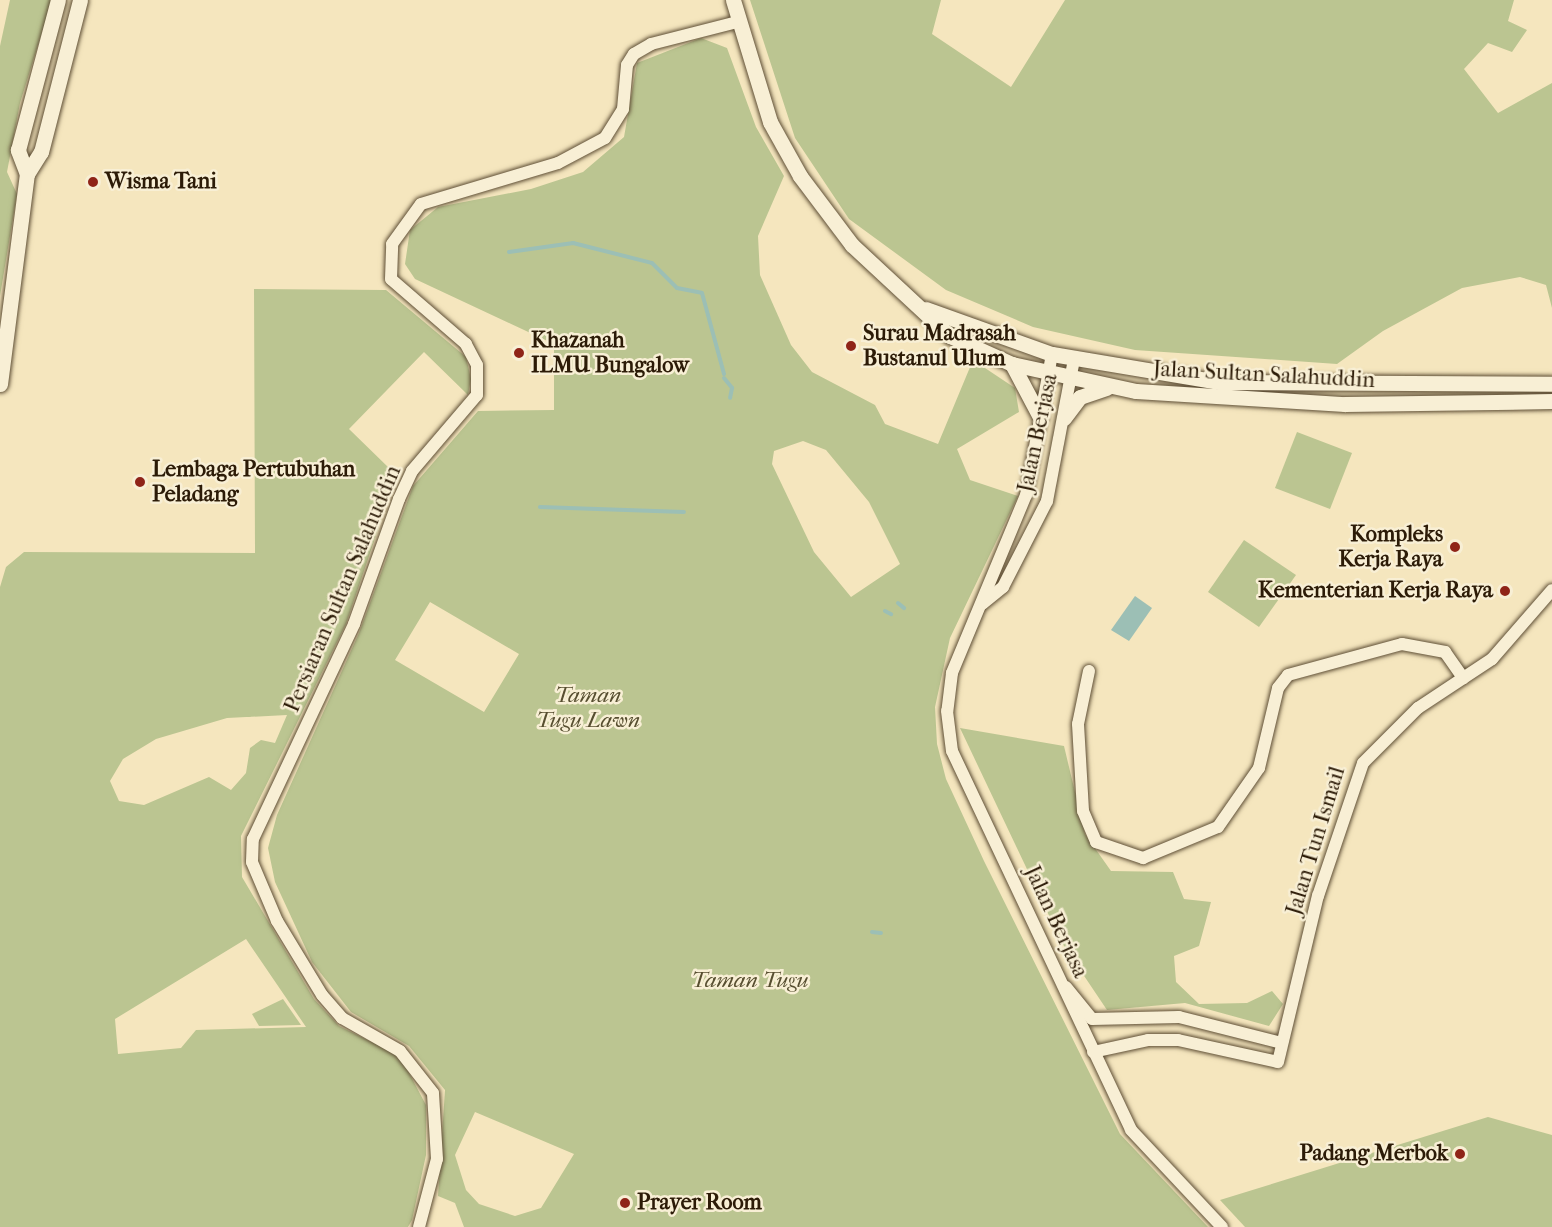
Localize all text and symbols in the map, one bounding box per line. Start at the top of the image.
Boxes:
place label: Wisma Tani [105,169,217,195]
marker: Wisma Tani [86,175,100,189]
place label: Surau Madrasah Bustanul Ulum [863,320,1016,372]
place label: Khazanah ILMU Bungalow [531,327,689,378]
marker: Surau Madrasah Bustanul Ulum [844,339,858,353]
marker: Khazanah ILMU Bungalow [512,346,526,360]
street label: Jalan Sultan Salahuddin [1152,356,1376,394]
street label: Jalan Berjasa [1013,371,1063,495]
place label: Lembaga Pertubuhan Peladang [152,456,355,508]
street label: Persiaran Sultan Salahuddin [279,462,407,716]
marker: Lembaga Pertubuhan Peladang [133,475,147,489]
place label: Kompleks Kerja Raya [1339,521,1443,572]
marker: Kompleks Kerja Raya [1448,540,1462,554]
place label: Kementerian Kerja Raya [1258,578,1493,604]
marker: Kementerian Kerja Raya [1498,584,1512,598]
park label: Taman Tugu Lawn [536,682,640,734]
street label: Jalan Tun Ismail [1281,764,1351,918]
street label: Jalan Berjasa [1019,862,1093,982]
park label: Taman Tugu [691,968,809,994]
place label: Padang Merbok [1299,1141,1448,1167]
marker: Padang Merbok [1453,1147,1467,1161]
place label: Prayer Room [637,1190,762,1216]
marker: Prayer Room [618,1196,632,1210]

